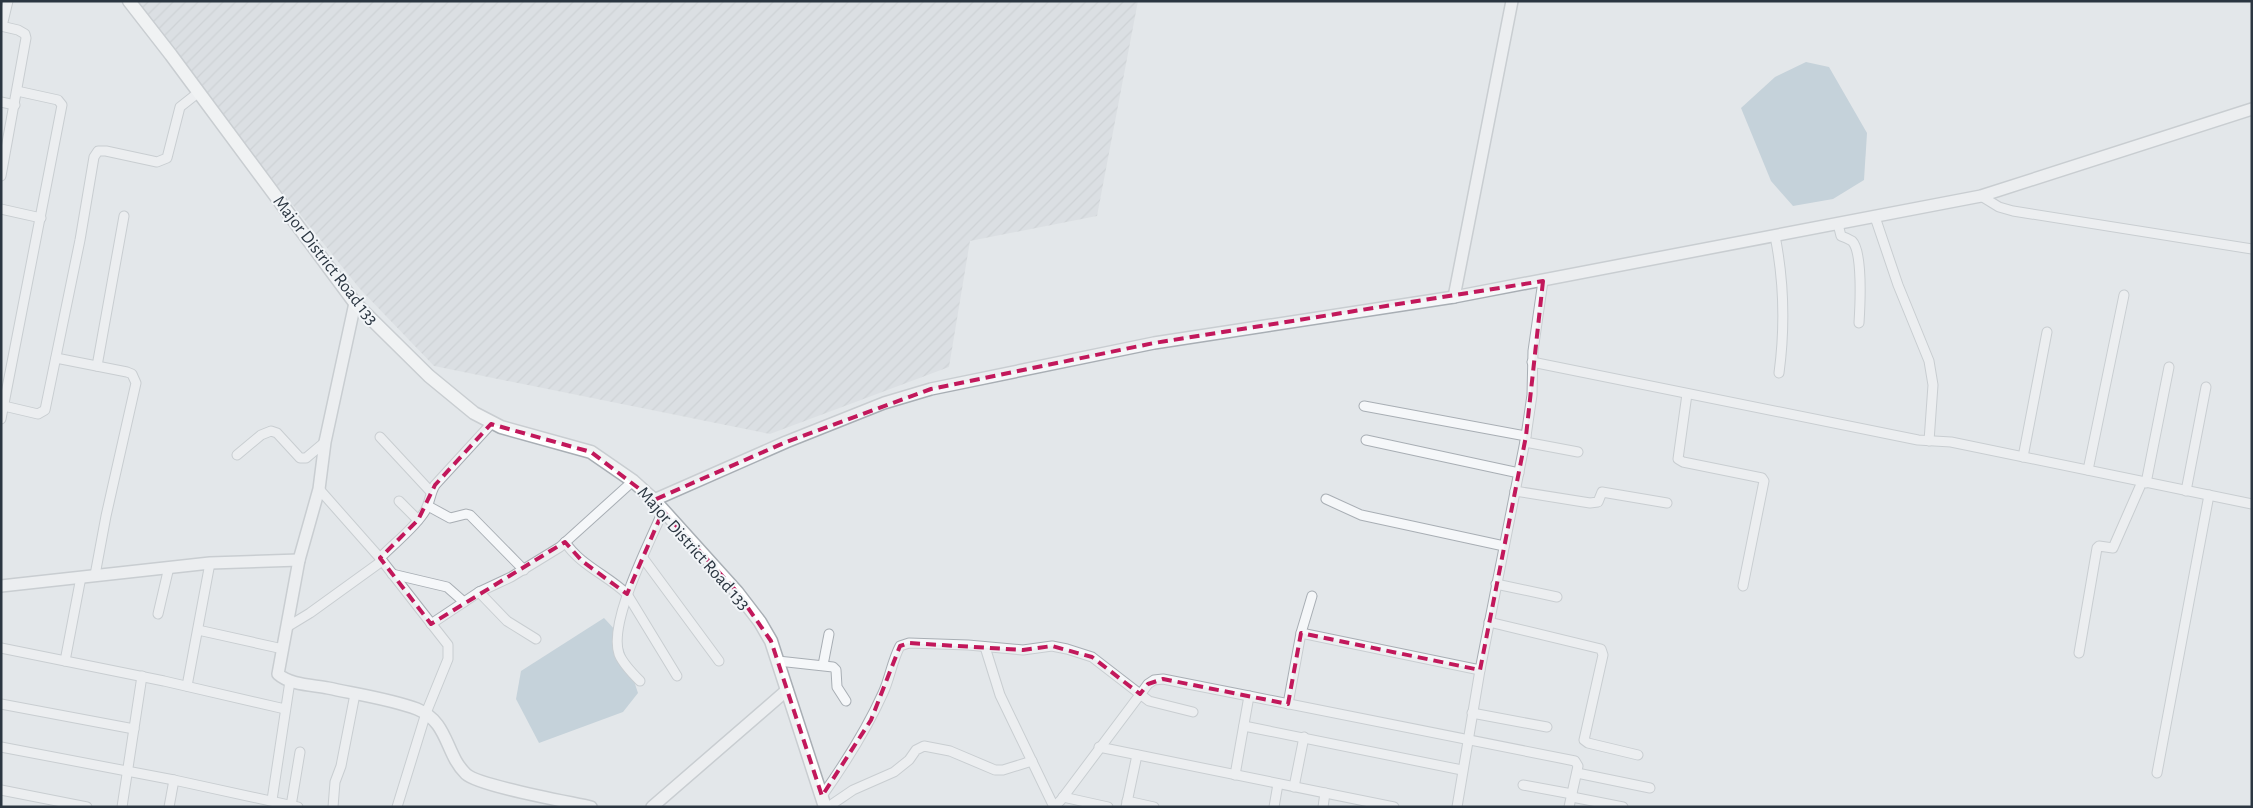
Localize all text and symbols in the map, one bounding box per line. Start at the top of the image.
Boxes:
street label: Major District Road 133 [269,193,381,329]
street label: Major District Road 133 [634,484,753,614]

